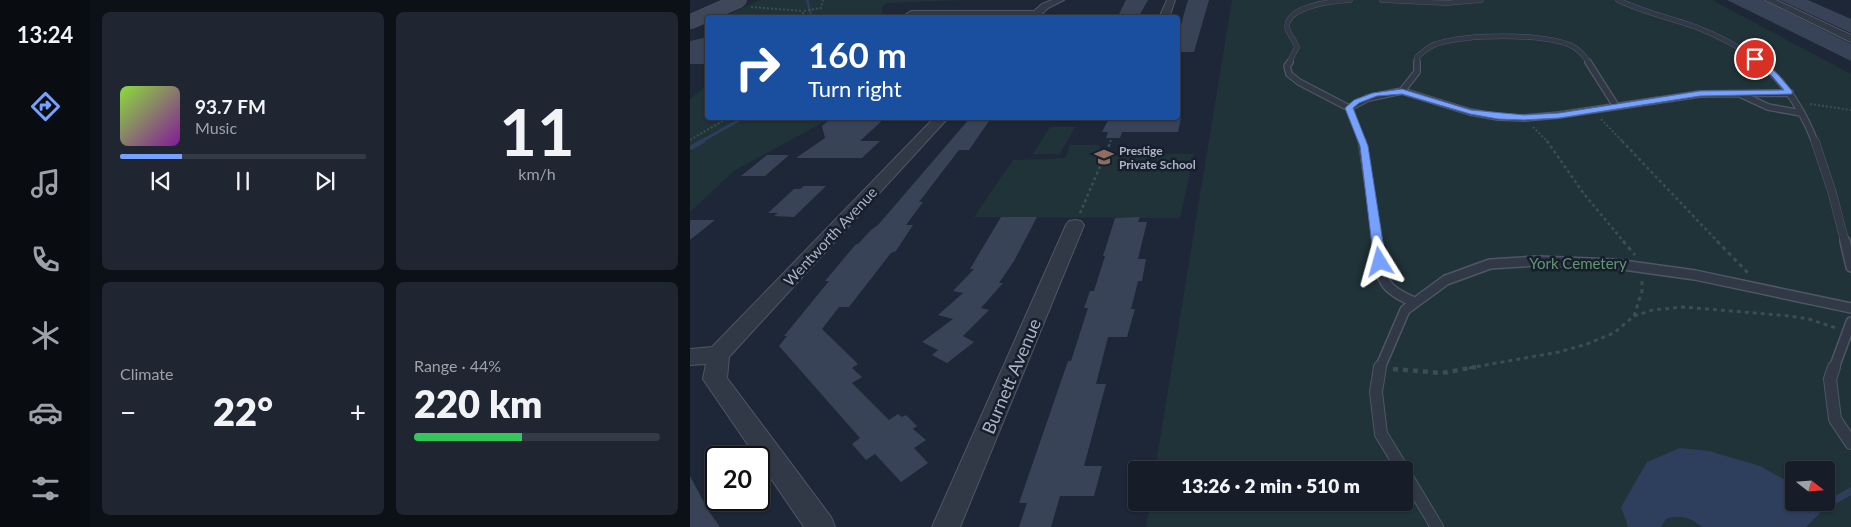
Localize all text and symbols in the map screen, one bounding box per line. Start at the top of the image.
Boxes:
text: 13:24 [17,21,73,48]
text: 160 m [808,33,907,75]
icon: right [725,35,790,100]
pin [1734,38,1776,80]
icon: arrive [1741,45,1769,73]
text: Turn right [808,75,902,102]
icon: directions [28,89,63,124]
text: 11 [499,92,575,170]
text: 93.7 FM [195,95,266,118]
text: Music [195,118,237,137]
place label: Prestige Private School [1119,143,1196,172]
school or university icon: Prestige Private School [1093,146,1115,168]
text: km/h [518,164,556,183]
icon: music [28,166,63,201]
icon: previous [147,167,175,195]
icon: pause [229,167,257,195]
icon: next [311,167,339,195]
street label: Wentworth Avenue [780,183,880,289]
position arrow [1353,235,1405,287]
icon: phone [28,242,63,277]
park label: York Cemetery [1529,254,1627,272]
street label: Burnett Avenue [977,315,1045,437]
icon: climate [28,318,63,353]
text: Range · 44% [414,356,501,375]
text: Climate [120,364,173,383]
text: 220 km [414,380,542,426]
text: 22° [213,388,273,434]
icon: car [28,395,63,430]
text: − [120,395,136,429]
text: + [350,395,366,429]
speed limit sign: 20 [705,446,770,511]
north arrow [1785,461,1835,511]
map controls [1785,461,1835,511]
icon: filters [28,471,63,506]
text: 13:26 · 2 min · 510 m [1181,474,1360,497]

